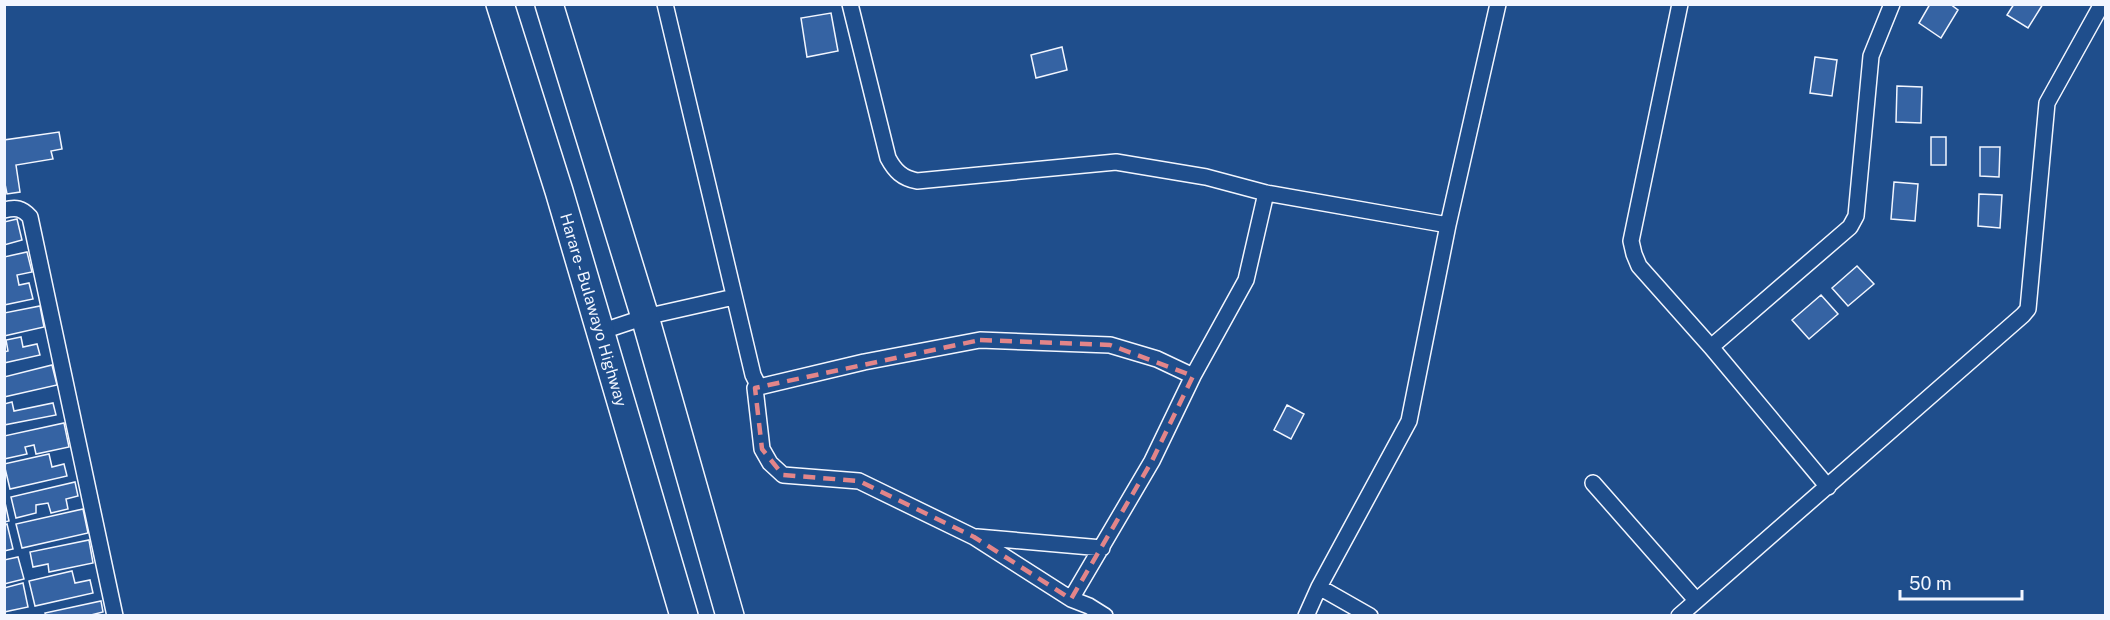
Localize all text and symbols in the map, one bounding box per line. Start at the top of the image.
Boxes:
street label: Harare - Bulawayo Highway [557,211,632,409]
scale bar [1900,563,2022,601]
text: 50 m [1909,573,1952,594]

